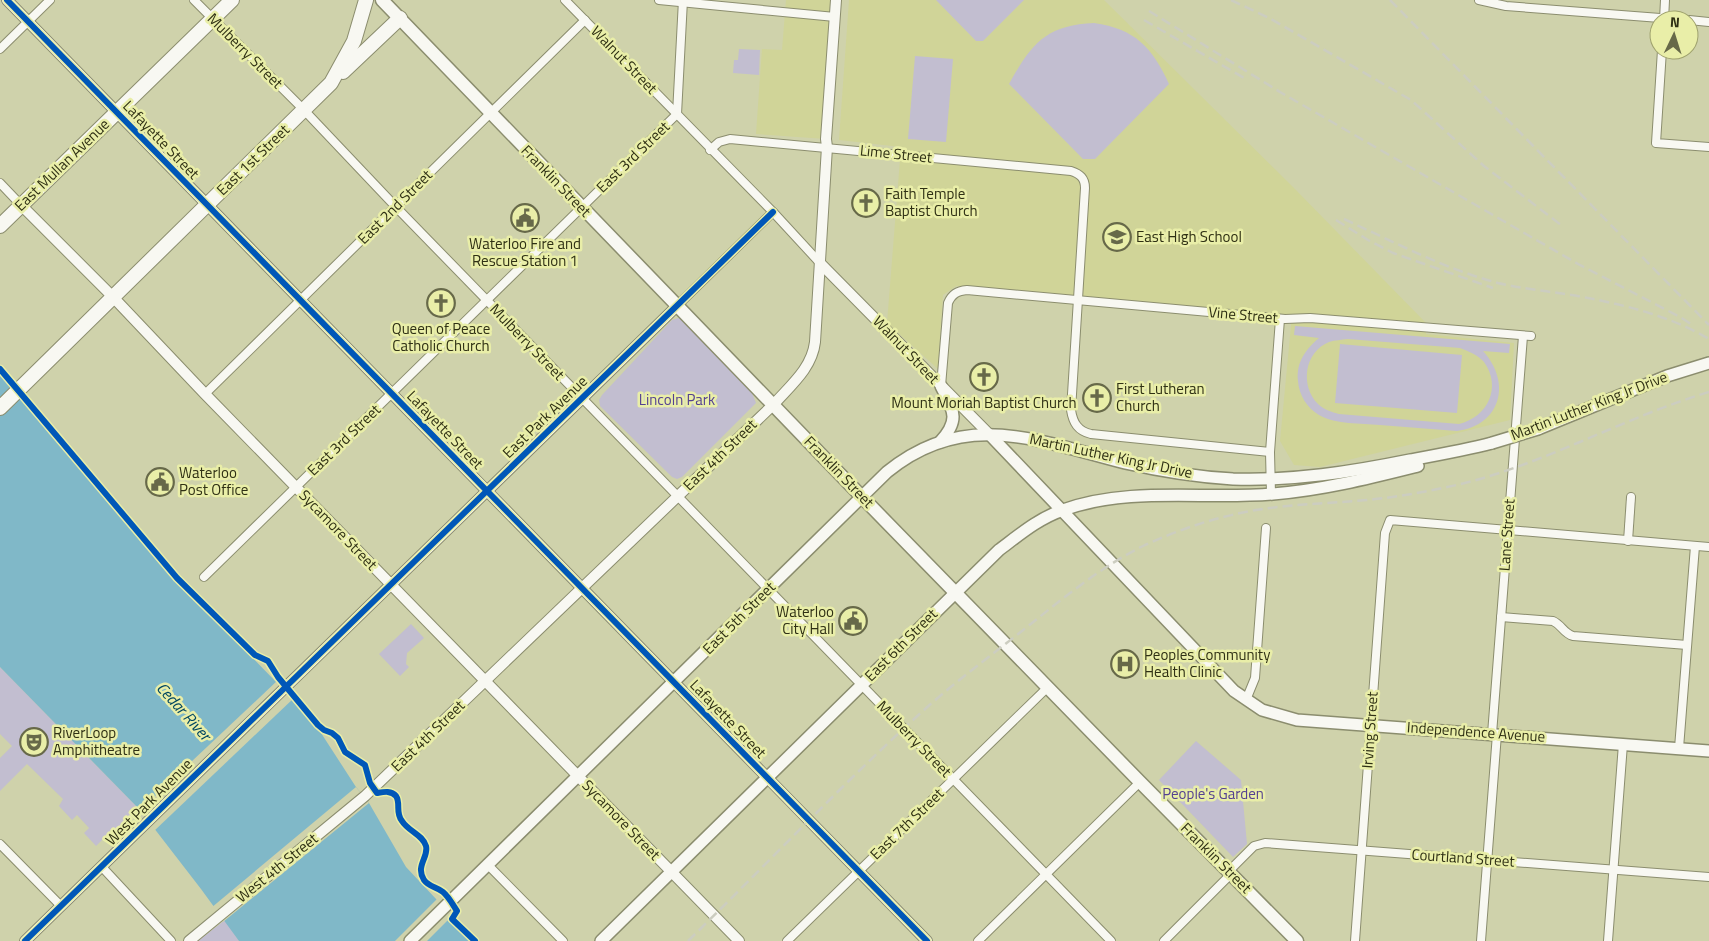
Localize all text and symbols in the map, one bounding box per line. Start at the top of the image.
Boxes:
street label: Mulberry Street [202,7,289,94]
north arrow [1649,10,1699,60]
text: N [1669,11,1681,32]
street label: Walnut Street [586,20,663,100]
street label: Lafayette Street [118,95,206,185]
street label: East Mullan Avenue [9,113,114,216]
street label: East 3rd Street [591,115,675,198]
street label: East 1st Street [211,118,295,201]
street label: Lime Street [859,138,934,169]
street label: Franklin Street [516,139,597,222]
street label: East 2nd Street [352,163,438,249]
place label: Faith Temple Baptist Church [885,182,978,222]
church icon: Faith Temple Baptist Church [851,188,881,218]
public building icon: Waterloo Fire and Rescue Station 1 [510,203,540,233]
school or university icon: East High School [1102,222,1132,252]
place label: East High School [1136,225,1242,248]
place label: Waterloo Fire and Rescue Station 1 [469,232,581,272]
church icon: Queen of Peace Catholic Church [426,288,456,318]
street label: Mulberry Street [485,298,571,386]
street label: Vine Street [1207,300,1279,329]
street label: Walnut Street [868,310,945,390]
place label: Queen of Peace Catholic Church [392,317,490,357]
church icon: Mount Moriah Baptist Church [969,362,999,392]
street label: Martin Luther King Jr Drive [1507,365,1671,446]
street label: East Park Avenue [497,370,592,463]
place label: First Lutheran Church [1116,377,1205,417]
church icon: First Lutheran Church [1082,383,1112,413]
street label: Lafayette Street [402,385,490,475]
park label: Lincoln Park [639,388,715,411]
place label: Mount Moriah Baptist Church [891,391,1077,414]
street label: East 3rd Street [302,398,386,481]
street label: East 4th Street [677,413,762,496]
street label: Martin Luther King Jr Drive [1027,427,1195,484]
street label: Franklin Street [799,430,880,513]
place label: Waterloo Post Office [179,461,248,501]
public building icon: Waterloo Post Office [145,467,175,497]
street label: Sycamore Street [294,484,383,576]
street label: Lane Street [1493,497,1521,572]
street label: East 5th Street [697,575,781,659]
place label: Waterloo City Hall [776,600,834,640]
street label: East 6th Street [859,602,943,686]
public building icon: Waterloo City Hall [838,606,868,636]
place label: Peoples Community Health Clinic [1144,643,1270,683]
hospital icon: Peoples Community Health Clinic [1110,649,1140,679]
street label: Lafayette Street [685,674,773,764]
water label: Cedar River [151,676,218,747]
street label: Irving Street [1355,690,1384,769]
street label: East 4th Street [385,694,470,777]
street label: Mulberry Street [872,695,958,783]
street label: Independence Avenue [1406,715,1546,748]
place label: RiverLoop Amphitheatre [53,721,140,761]
theatre icon: RiverLoop Amphitheatre [19,727,49,757]
street label: West Park Avenue [100,753,197,850]
street label: Sycamore Street [577,774,666,866]
street label: East 7th Street [864,782,949,865]
park label: People's Garden [1162,782,1264,805]
street label: Franklin Street [1176,817,1258,899]
street label: West 4th Street [231,827,323,908]
street label: Courtland Street [1411,842,1516,873]

